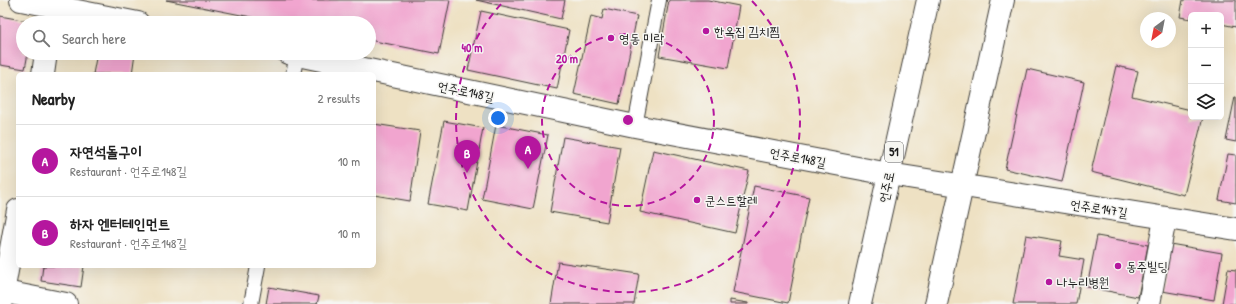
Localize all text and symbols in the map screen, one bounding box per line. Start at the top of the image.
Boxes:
north arrow [1140,12,1176,48]
map controls [1188,12,1224,120]
button: + [1188,12,1224,48]
search box [16,16,376,60]
place label: 한옥집 김치찜 [714,22,780,40]
marker: 한옥집 김치찜 [701,26,711,36]
icon: search [30,27,52,49]
text: Search here [62,28,126,49]
place label: 영동 미락 [619,29,664,47]
marker: 영동 미락 [606,33,616,43]
text: 40 m [462,39,482,56]
button: − [1188,48,1224,84]
text: 20 m [556,50,578,67]
street label: 언주로148길 [436,76,496,106]
button: layers [1188,84,1224,120]
text: Nearby [32,87,75,110]
text: 2 results [318,89,360,107]
your location [488,108,508,128]
centre of rings [621,113,635,127]
pin: A [515,136,541,169]
pin: B [454,140,480,173]
text: 자연석돌구이 [70,141,142,162]
road number: 51 [885,142,903,162]
street label: 언주로148길 [768,143,828,171]
text: A [42,152,48,170]
text: 10 m [338,152,360,170]
text: Restaurant · 언주로148길 [70,162,187,180]
street label: 언주로 [874,170,898,204]
place label: 쿤스트할레 [705,191,757,209]
marker: 쿤스트할레 [692,195,702,205]
street label: 언주로147길 [1069,195,1129,221]
text: 하자 엔터테인먼트 [70,213,170,234]
text: B [42,224,48,242]
text: 10 m [338,224,360,242]
text: Restaurant · 언주로148길 [70,234,187,252]
place label: 동주빌딩 [1126,257,1168,275]
marker: 동주빌딩 [1113,261,1123,271]
place label: 나누리병원 [1057,273,1109,291]
marker: 나누리병원 [1044,277,1054,287]

